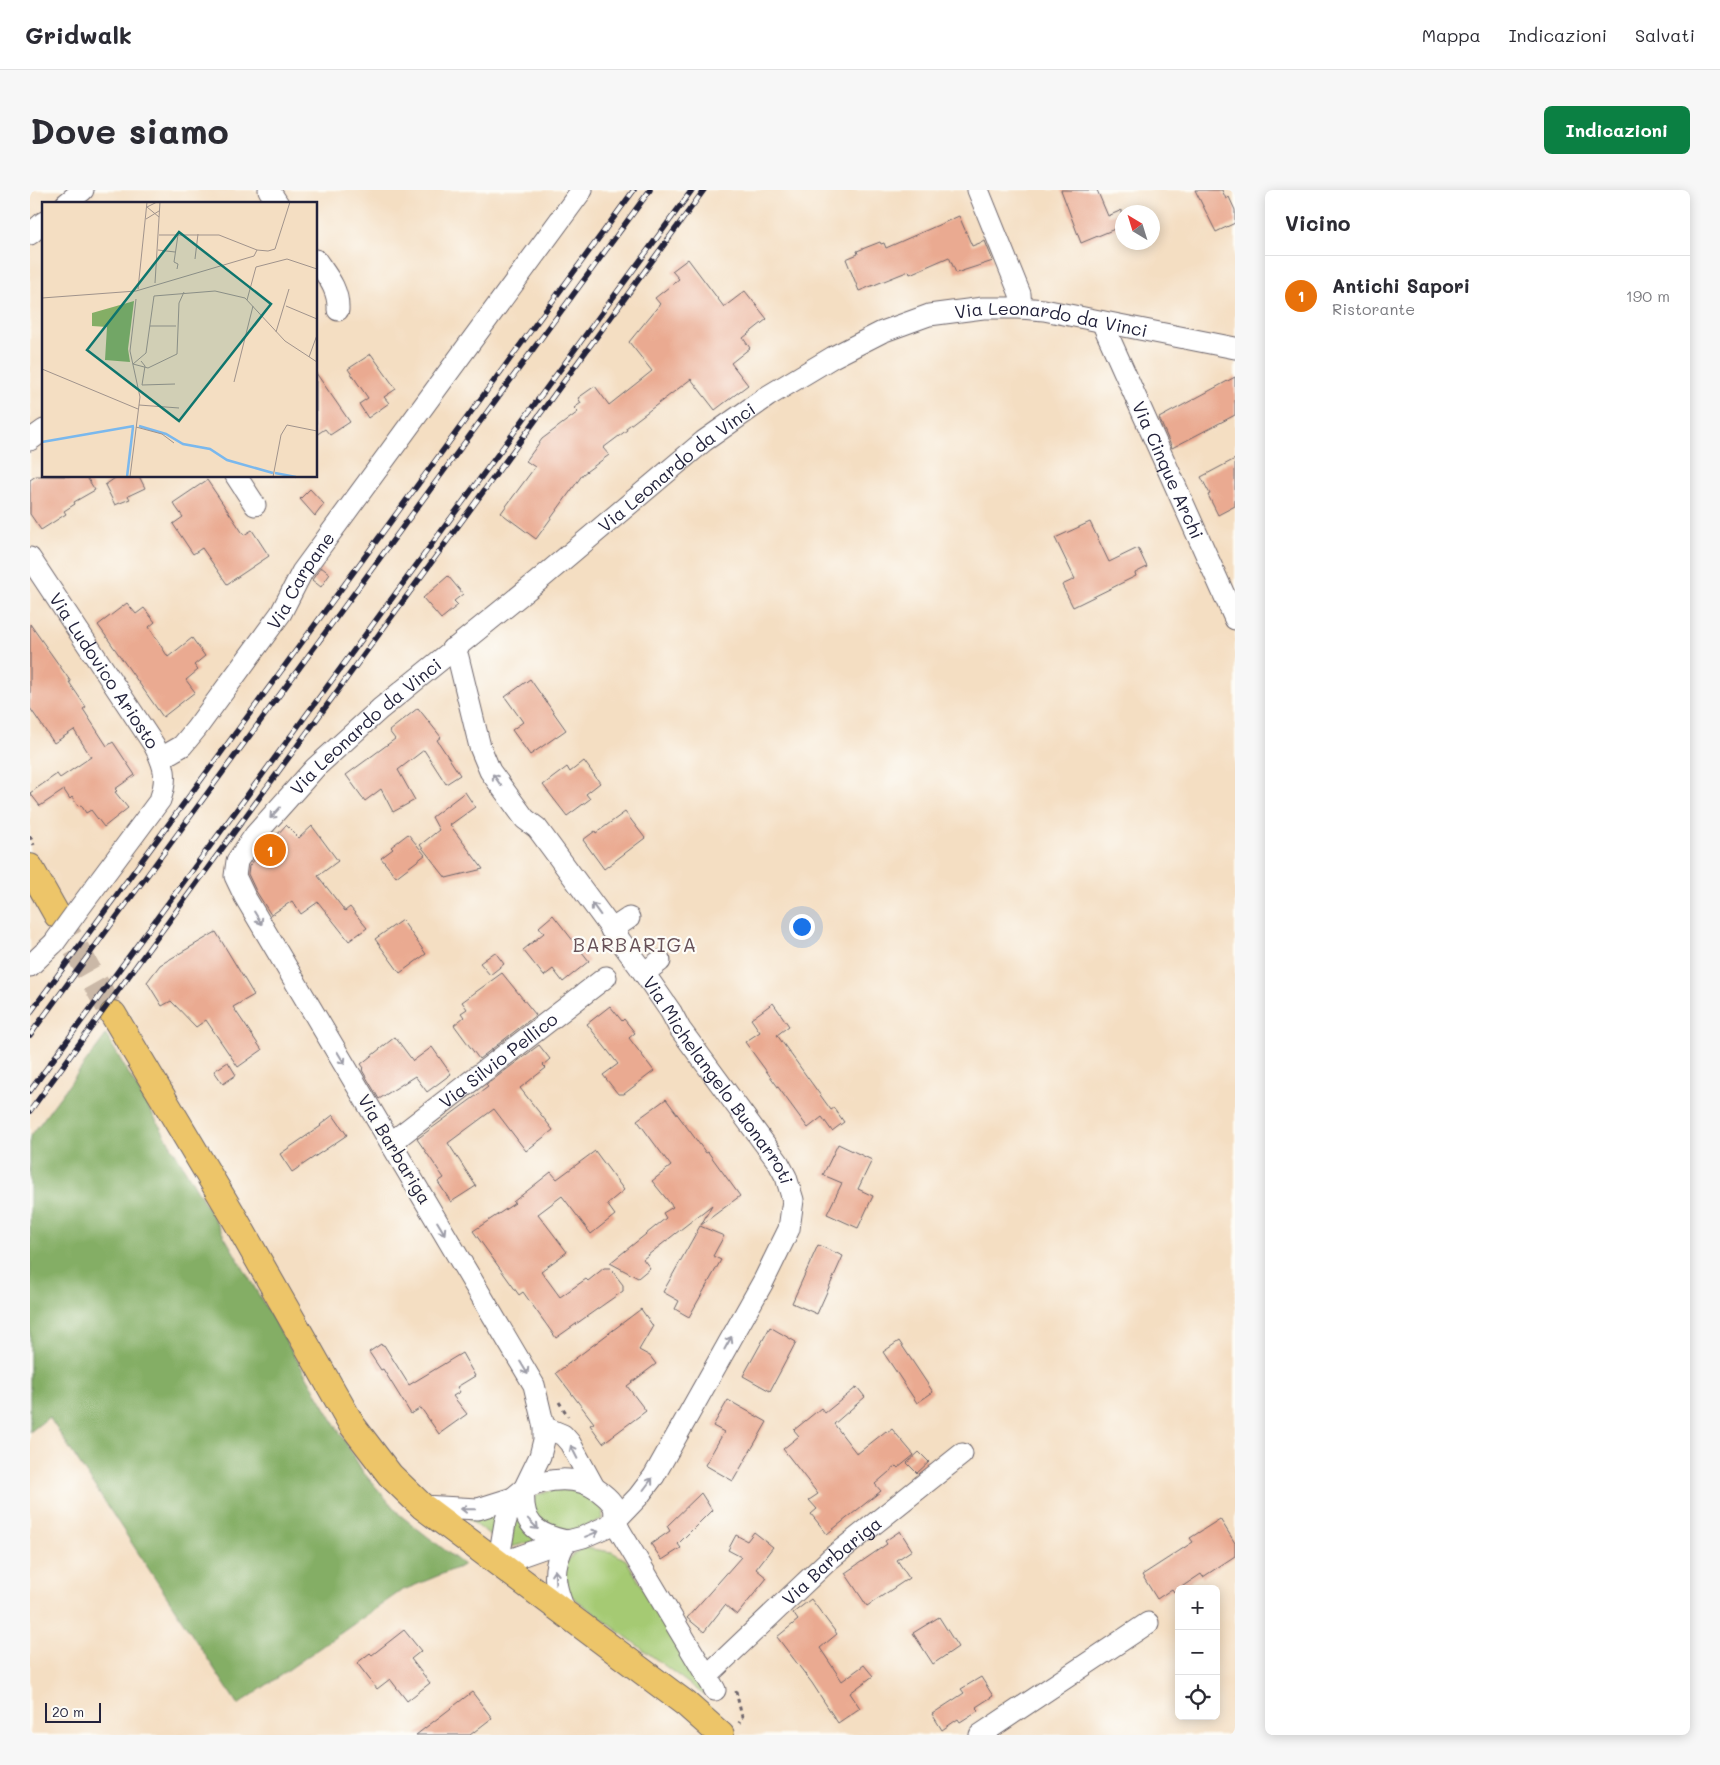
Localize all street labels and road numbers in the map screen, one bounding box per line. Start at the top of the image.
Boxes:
street label: Via Leonardo da Vinci [953,296,1150,342]
street label: Via Leonardo da Vinci [593,397,760,537]
street label: Via Cinque Archi [1127,397,1210,543]
street label: Via Carpane [261,527,340,634]
street label: Via Ludovico Ariosto [44,588,165,754]
street label: Via Leonardo da Vinci [285,652,446,800]
street label: Via Michelangelo Buonarroti [638,971,799,1187]
street label: Via Silvio Pellico [434,1007,563,1114]
street label: Via Barbariga [353,1090,437,1208]
street label: Via Barbariga [777,1511,886,1610]

